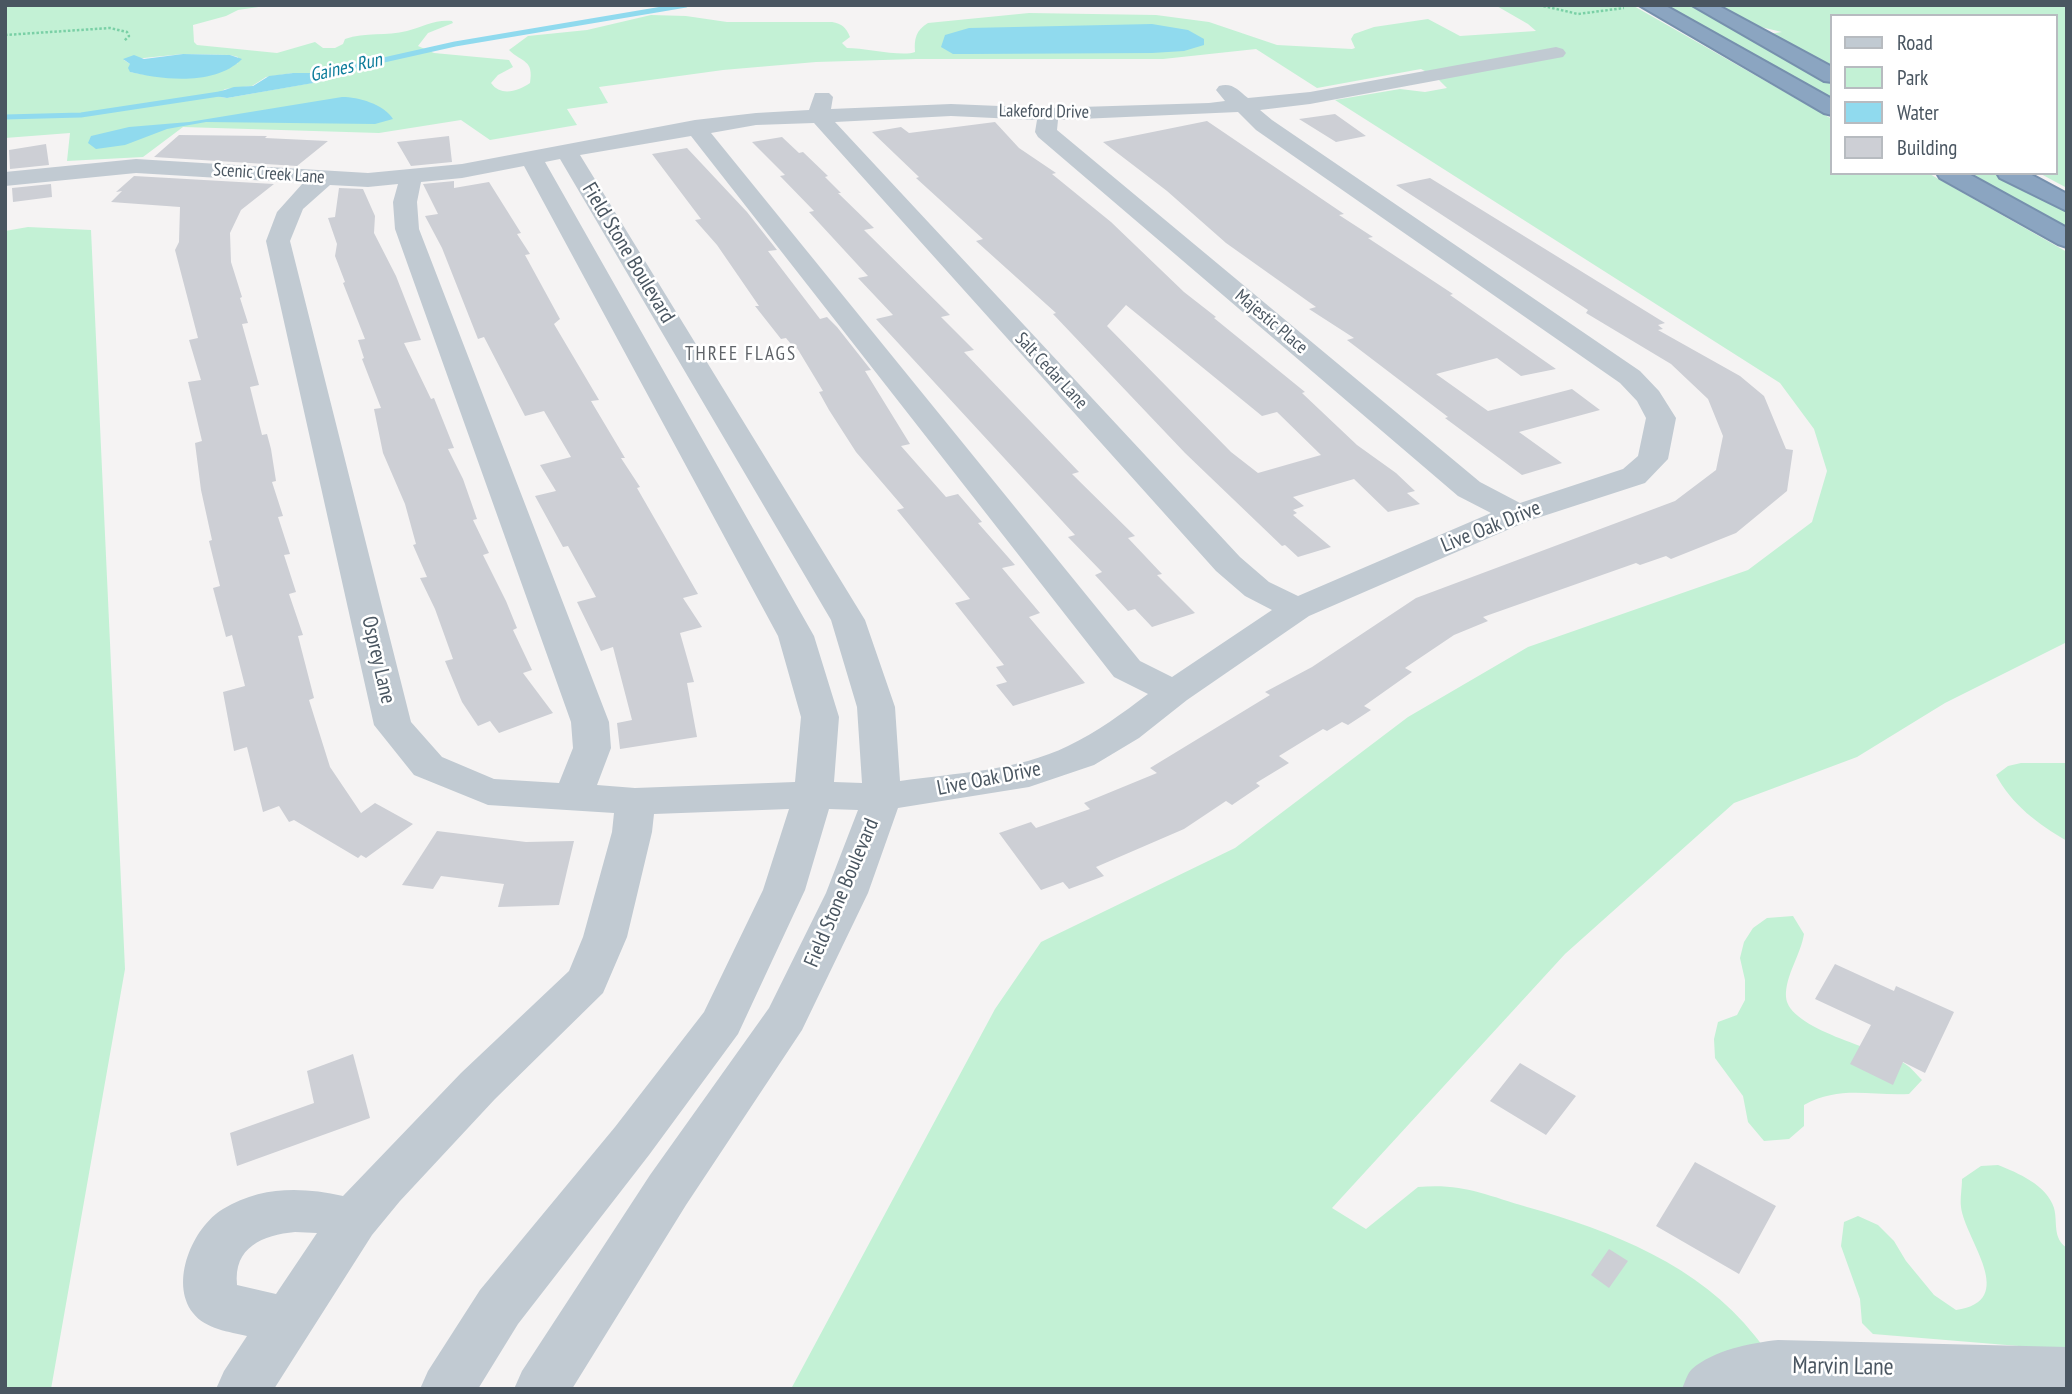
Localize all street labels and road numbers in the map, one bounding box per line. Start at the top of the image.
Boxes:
street label: Lakeford Drive [999,100,1089,124]
street label: Scenic Creek Lane [213,159,325,189]
street label: Field Stone Boulevard [576,178,680,328]
street label: Majestic Place [1230,285,1312,359]
street label: Salt Cedar Lane [1010,328,1092,414]
street label: Live Oak Drive [1437,496,1545,558]
street label: Osprey Lane [356,614,400,706]
street label: Live Oak Drive [935,757,1043,801]
street label: Field Stone Boulevard [799,815,885,971]
street label: Marvin Lane [1792,1352,1894,1382]

